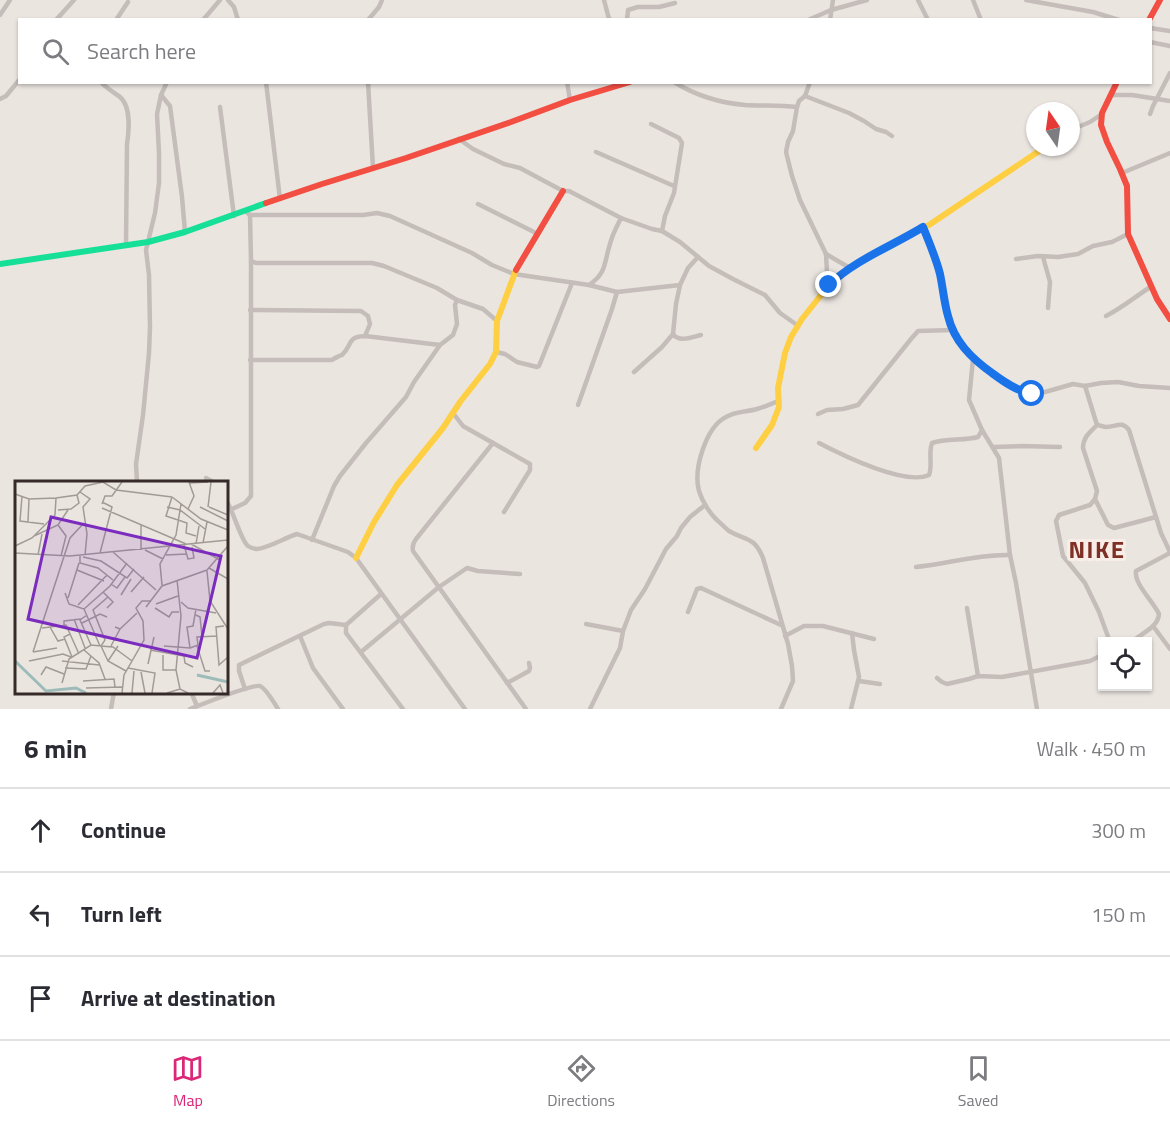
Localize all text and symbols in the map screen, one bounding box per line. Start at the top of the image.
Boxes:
search box [18,18,1152,84]
text: Search here [87,34,196,68]
icon: search [39,35,72,68]
north arrow [1026,102,1080,156]
route end [815,271,841,297]
route start [1018,380,1044,406]
inset map [15,481,228,694]
district label: NIKE [1068,531,1126,567]
map controls [1098,637,1152,691]
button: locate [1098,637,1152,691]
text: 6 min [24,729,87,768]
text: Walk · 450 m [1037,733,1146,764]
text: Continue [81,813,166,847]
icon: ahead [24,814,57,847]
text: 300 m [1091,815,1146,846]
text: Turn left [81,897,162,931]
icon: left [24,898,57,931]
text: 150 m [1091,899,1146,930]
text: Arrive at destination [81,981,276,1015]
icon: arrive [24,982,57,1015]
tab: Map [171,1052,204,1112]
tab: Directions [547,1052,615,1112]
tab: Saved [958,1052,999,1112]

